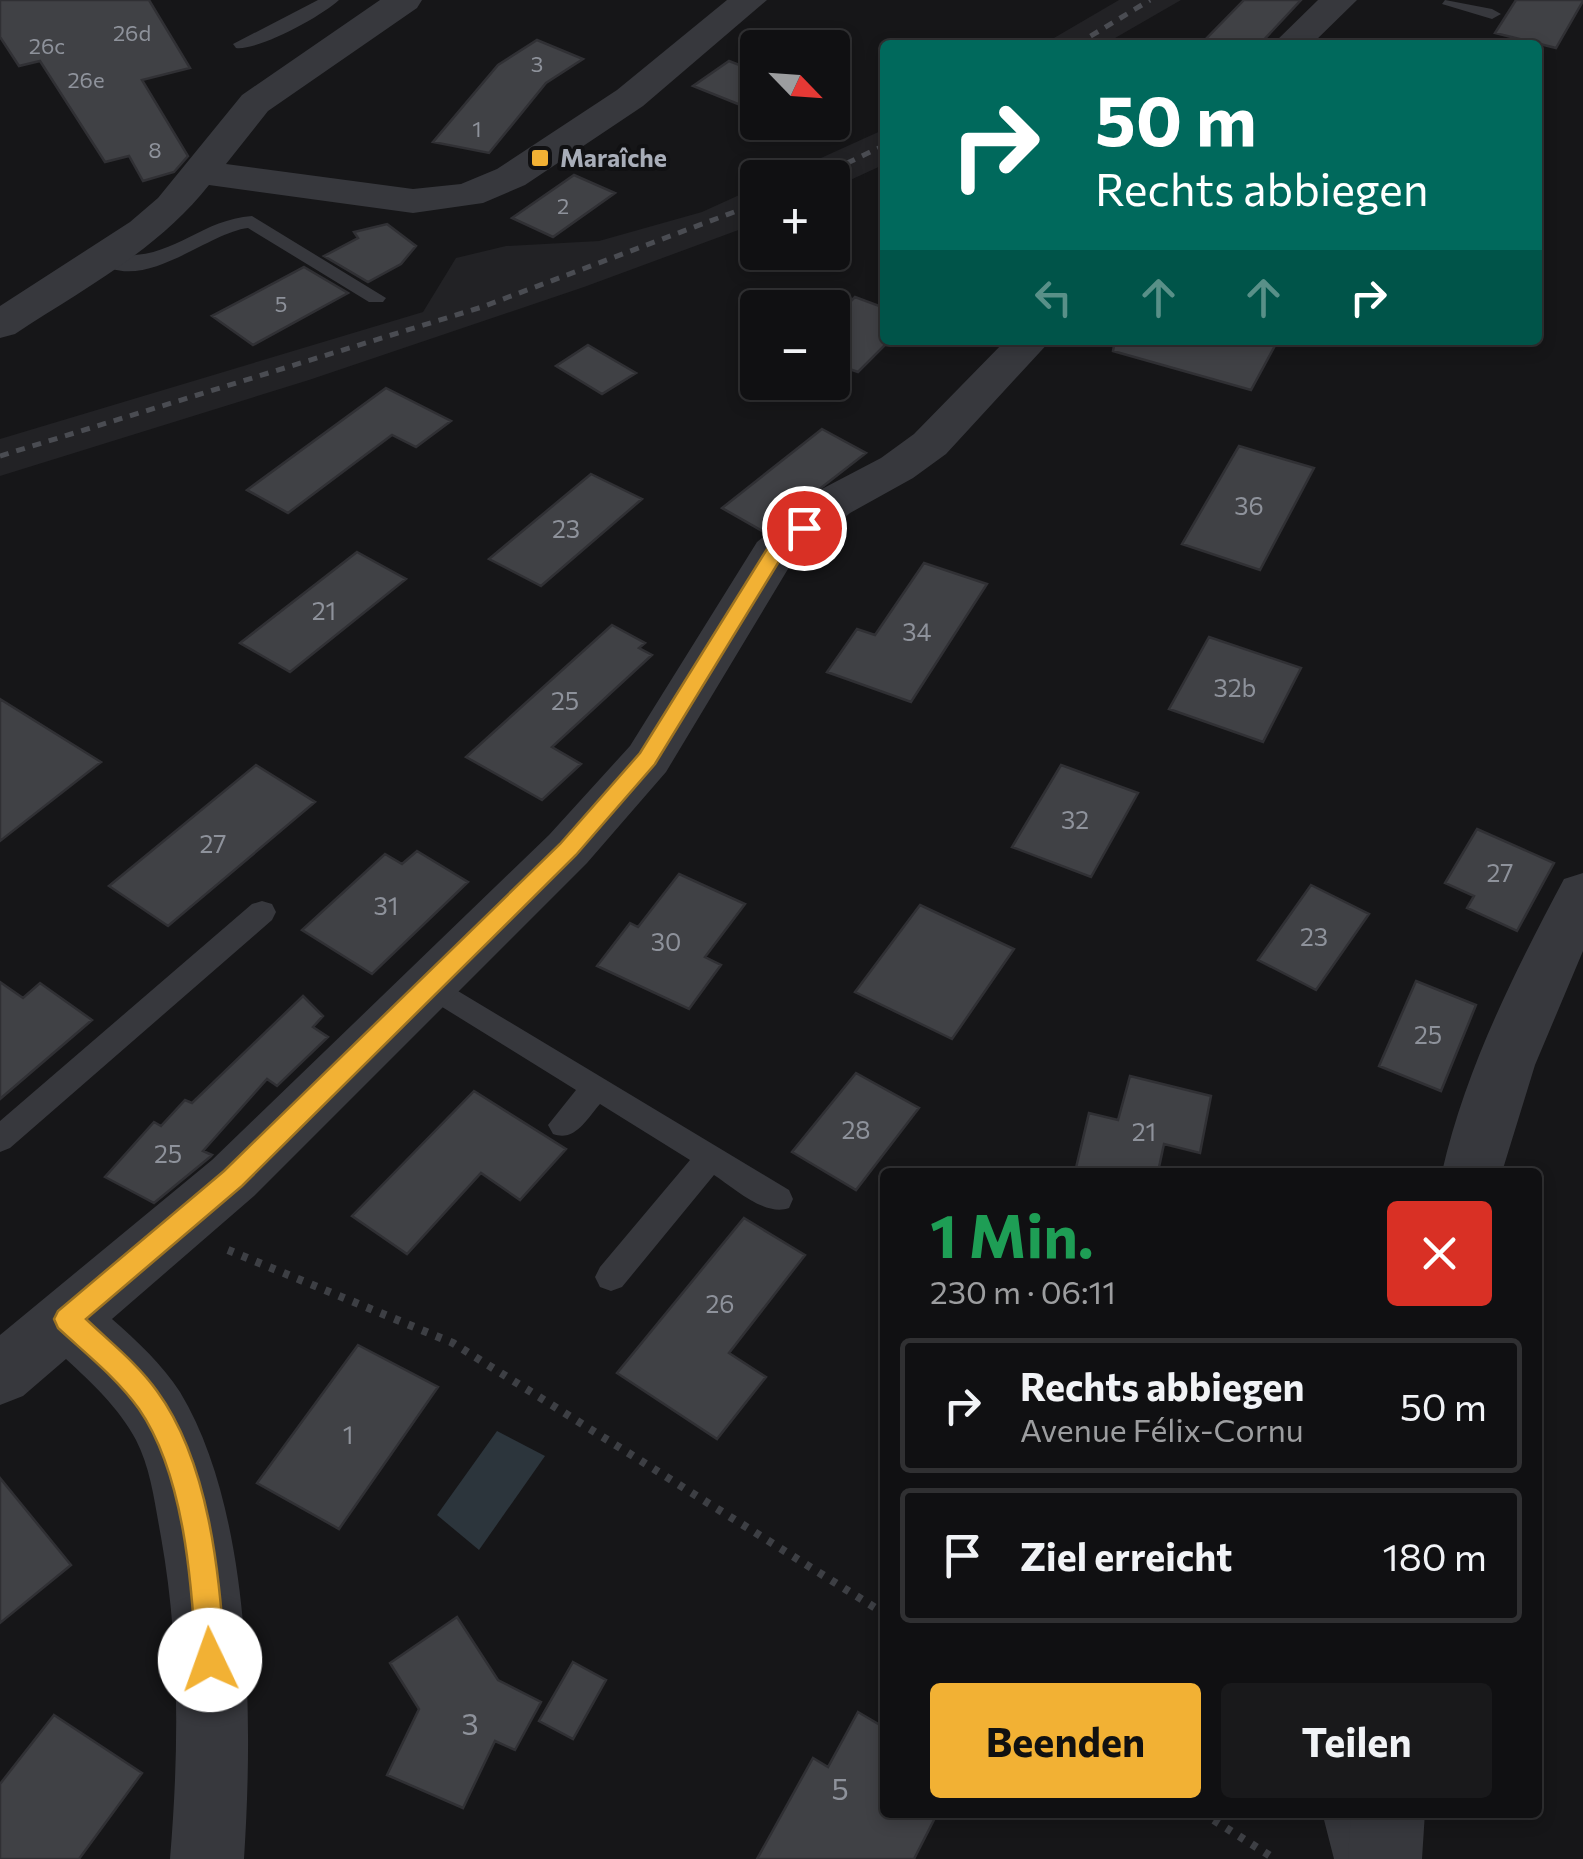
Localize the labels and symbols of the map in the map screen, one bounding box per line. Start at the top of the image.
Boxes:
house number: 26d [113,19,151,46]
north arrow [740,30,850,140]
house number: 26c [29,32,65,59]
house number: 3 [531,50,543,77]
house number: 26e [67,66,105,93]
house number: 1 [472,115,482,142]
house number: 8 [148,136,162,163]
place label: Maraîche [560,142,667,172]
marker: Maraîche [529,147,551,169]
house number: 2 [557,192,569,219]
house number: 5 [275,290,287,317]
pin [762,486,847,571]
house number: 36 [1234,490,1264,520]
house number: 23 [552,513,580,543]
house number: 21 [312,595,336,625]
house number: 34 [902,616,932,646]
house number: 32b [1214,672,1256,702]
house number: 25 [551,685,579,715]
house number: 32 [1061,804,1089,834]
house number: 27 [200,828,227,858]
house number: 27 [1487,857,1514,887]
house number: 31 [374,890,398,920]
house number: 23 [1300,921,1328,951]
house number: 30 [651,926,681,956]
house number: 25 [1414,1019,1442,1049]
house number: 28 [842,1114,870,1144]
house number: 21 [1132,1116,1156,1146]
house number: 25 [154,1138,182,1168]
house number: 26 [706,1288,734,1318]
house number: 1 [343,1419,353,1449]
position arrow [158,1608,262,1712]
house number: 3 [461,1704,479,1741]
house number: 5 [831,1769,849,1806]

